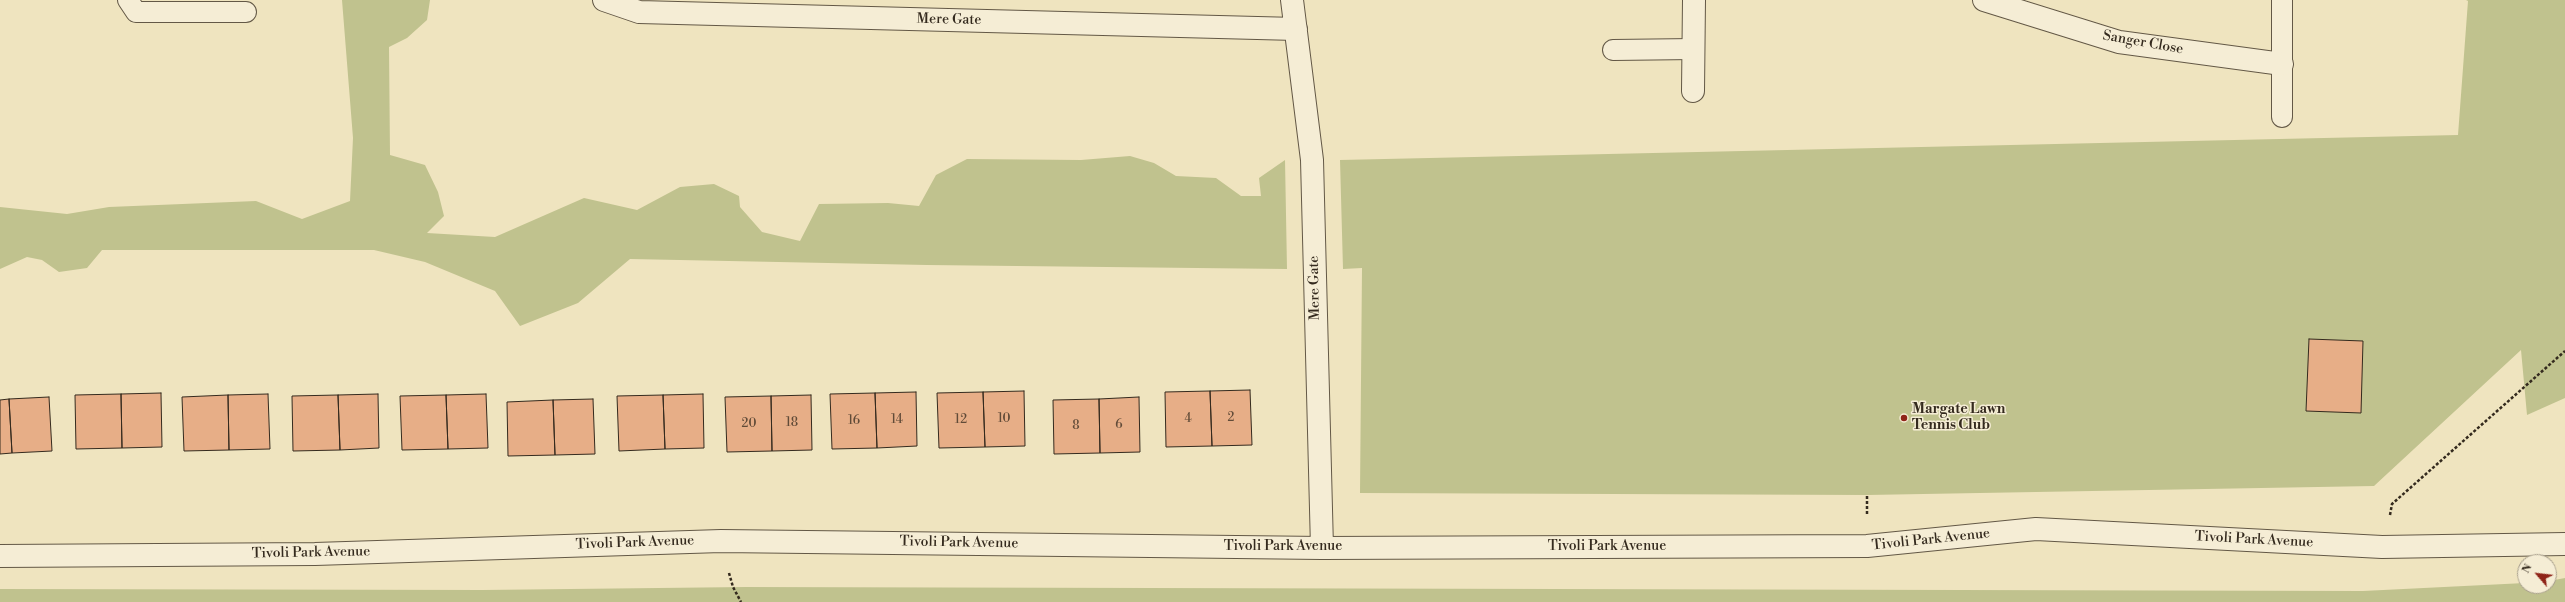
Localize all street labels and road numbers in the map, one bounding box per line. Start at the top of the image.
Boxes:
street label: Mere Gate [917,11,981,29]
street label: Sanger Close [2101,28,2185,58]
street label: Mere Gate [1306,256,1324,320]
street label: Tivoli Park Avenue [1871,525,1991,555]
street label: Tivoli Park Avenue [2194,529,2314,551]
street label: Tivoli Park Avenue [575,533,695,553]
street label: Tivoli Park Avenue [900,534,1018,552]
street label: Tivoli Park Avenue [1224,539,1342,555]
street label: Tivoli Park Avenue [1548,539,1666,555]
street label: Tivoli Park Avenue [252,544,370,562]

